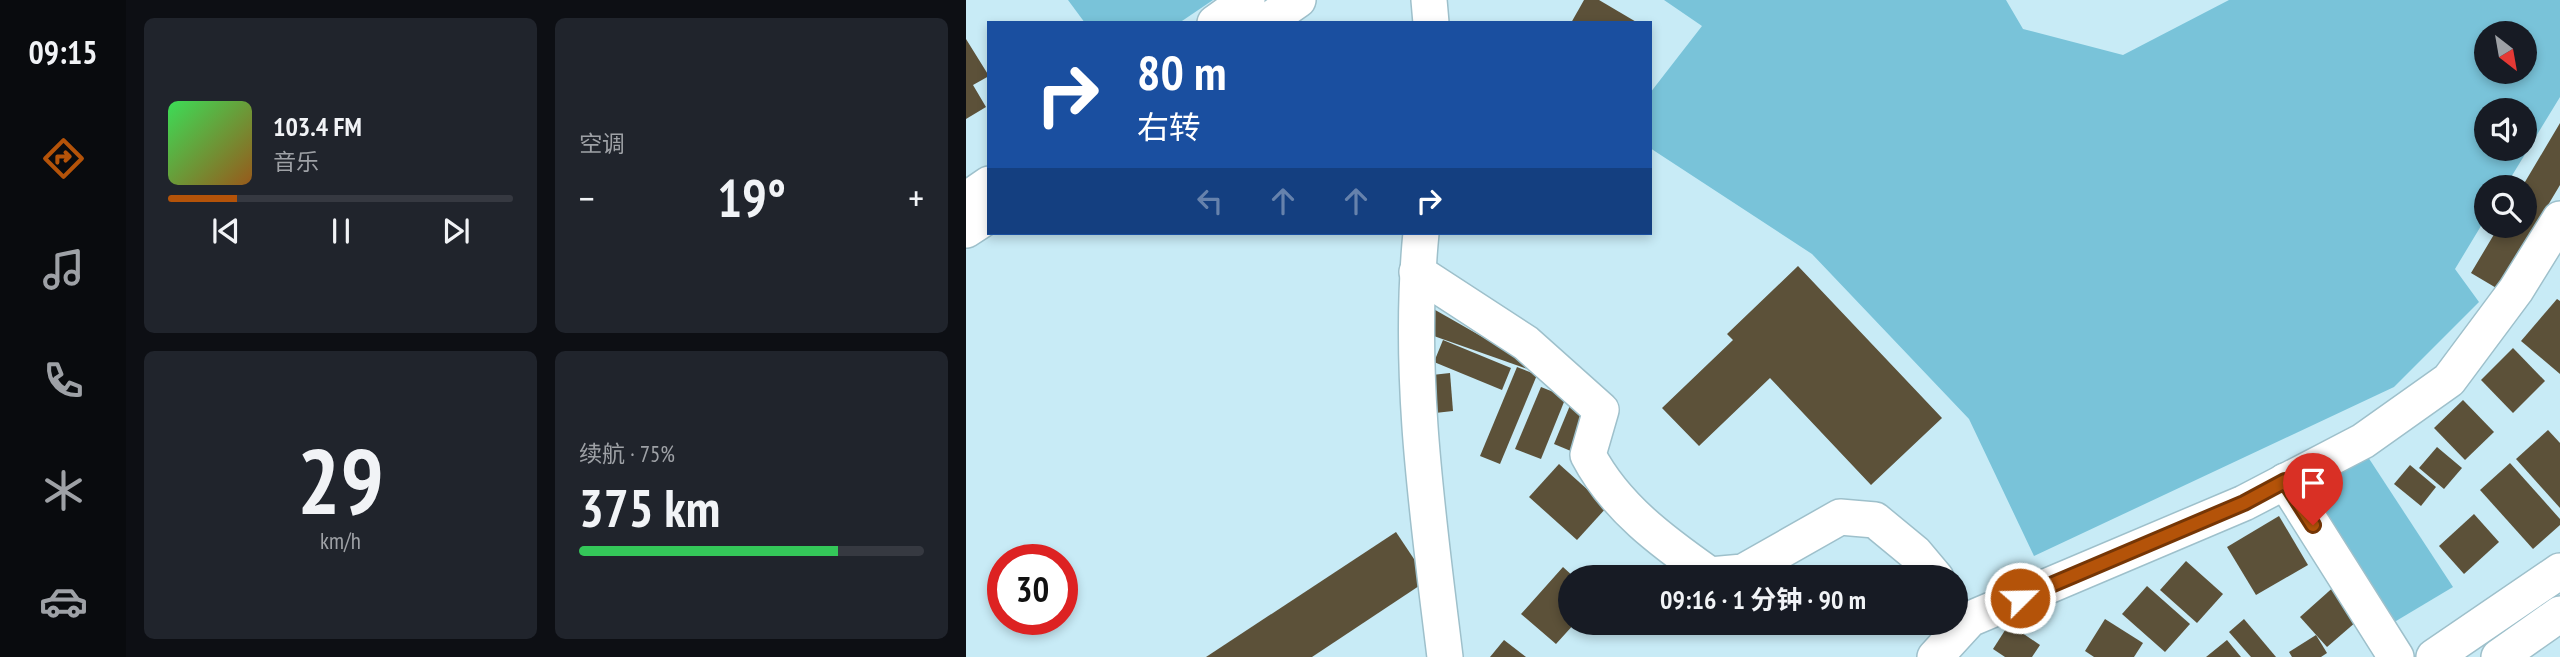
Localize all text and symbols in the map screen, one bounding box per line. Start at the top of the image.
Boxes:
north arrow [2474,21,2538,84]
map controls [2474,21,2537,238]
text: 09:15 [28,31,98,73]
text: 80 m [1137,40,1226,104]
icon: right [1022,49,1113,140]
button: sound [2474,98,2537,161]
text: 右转 [1137,106,1201,148]
text: 103.4 FM [273,110,362,143]
text: 空调 [579,129,625,158]
icon: directions [39,134,88,183]
text: 音乐 [273,147,319,176]
text: 19° [717,164,786,231]
text: − [579,173,595,222]
text: + [908,173,924,222]
button: search [2474,175,2537,238]
icon: left [1191,182,1229,220]
icon: ahead [1264,182,1302,220]
icon: ahead [1337,182,1375,220]
icon: right [1410,182,1448,220]
icon: previous [207,212,245,250]
icon: pause [322,212,360,250]
icon: next [437,212,475,250]
icon: music [39,245,88,294]
icon: phone [39,356,88,405]
text: 29 [297,421,384,539]
text: 续航 · 75% [579,439,675,468]
pin [2283,453,2343,525]
icon: arrive [2294,464,2332,502]
icon: climate [39,466,88,515]
text: 375 km [579,474,720,541]
text: km/h [320,526,361,555]
speed limit sign: 30 [987,544,1078,635]
position arrow [1983,561,2057,635]
icon: car [39,577,88,626]
text: 09:16 · 1 分钟 · 90 m [1660,583,1866,616]

